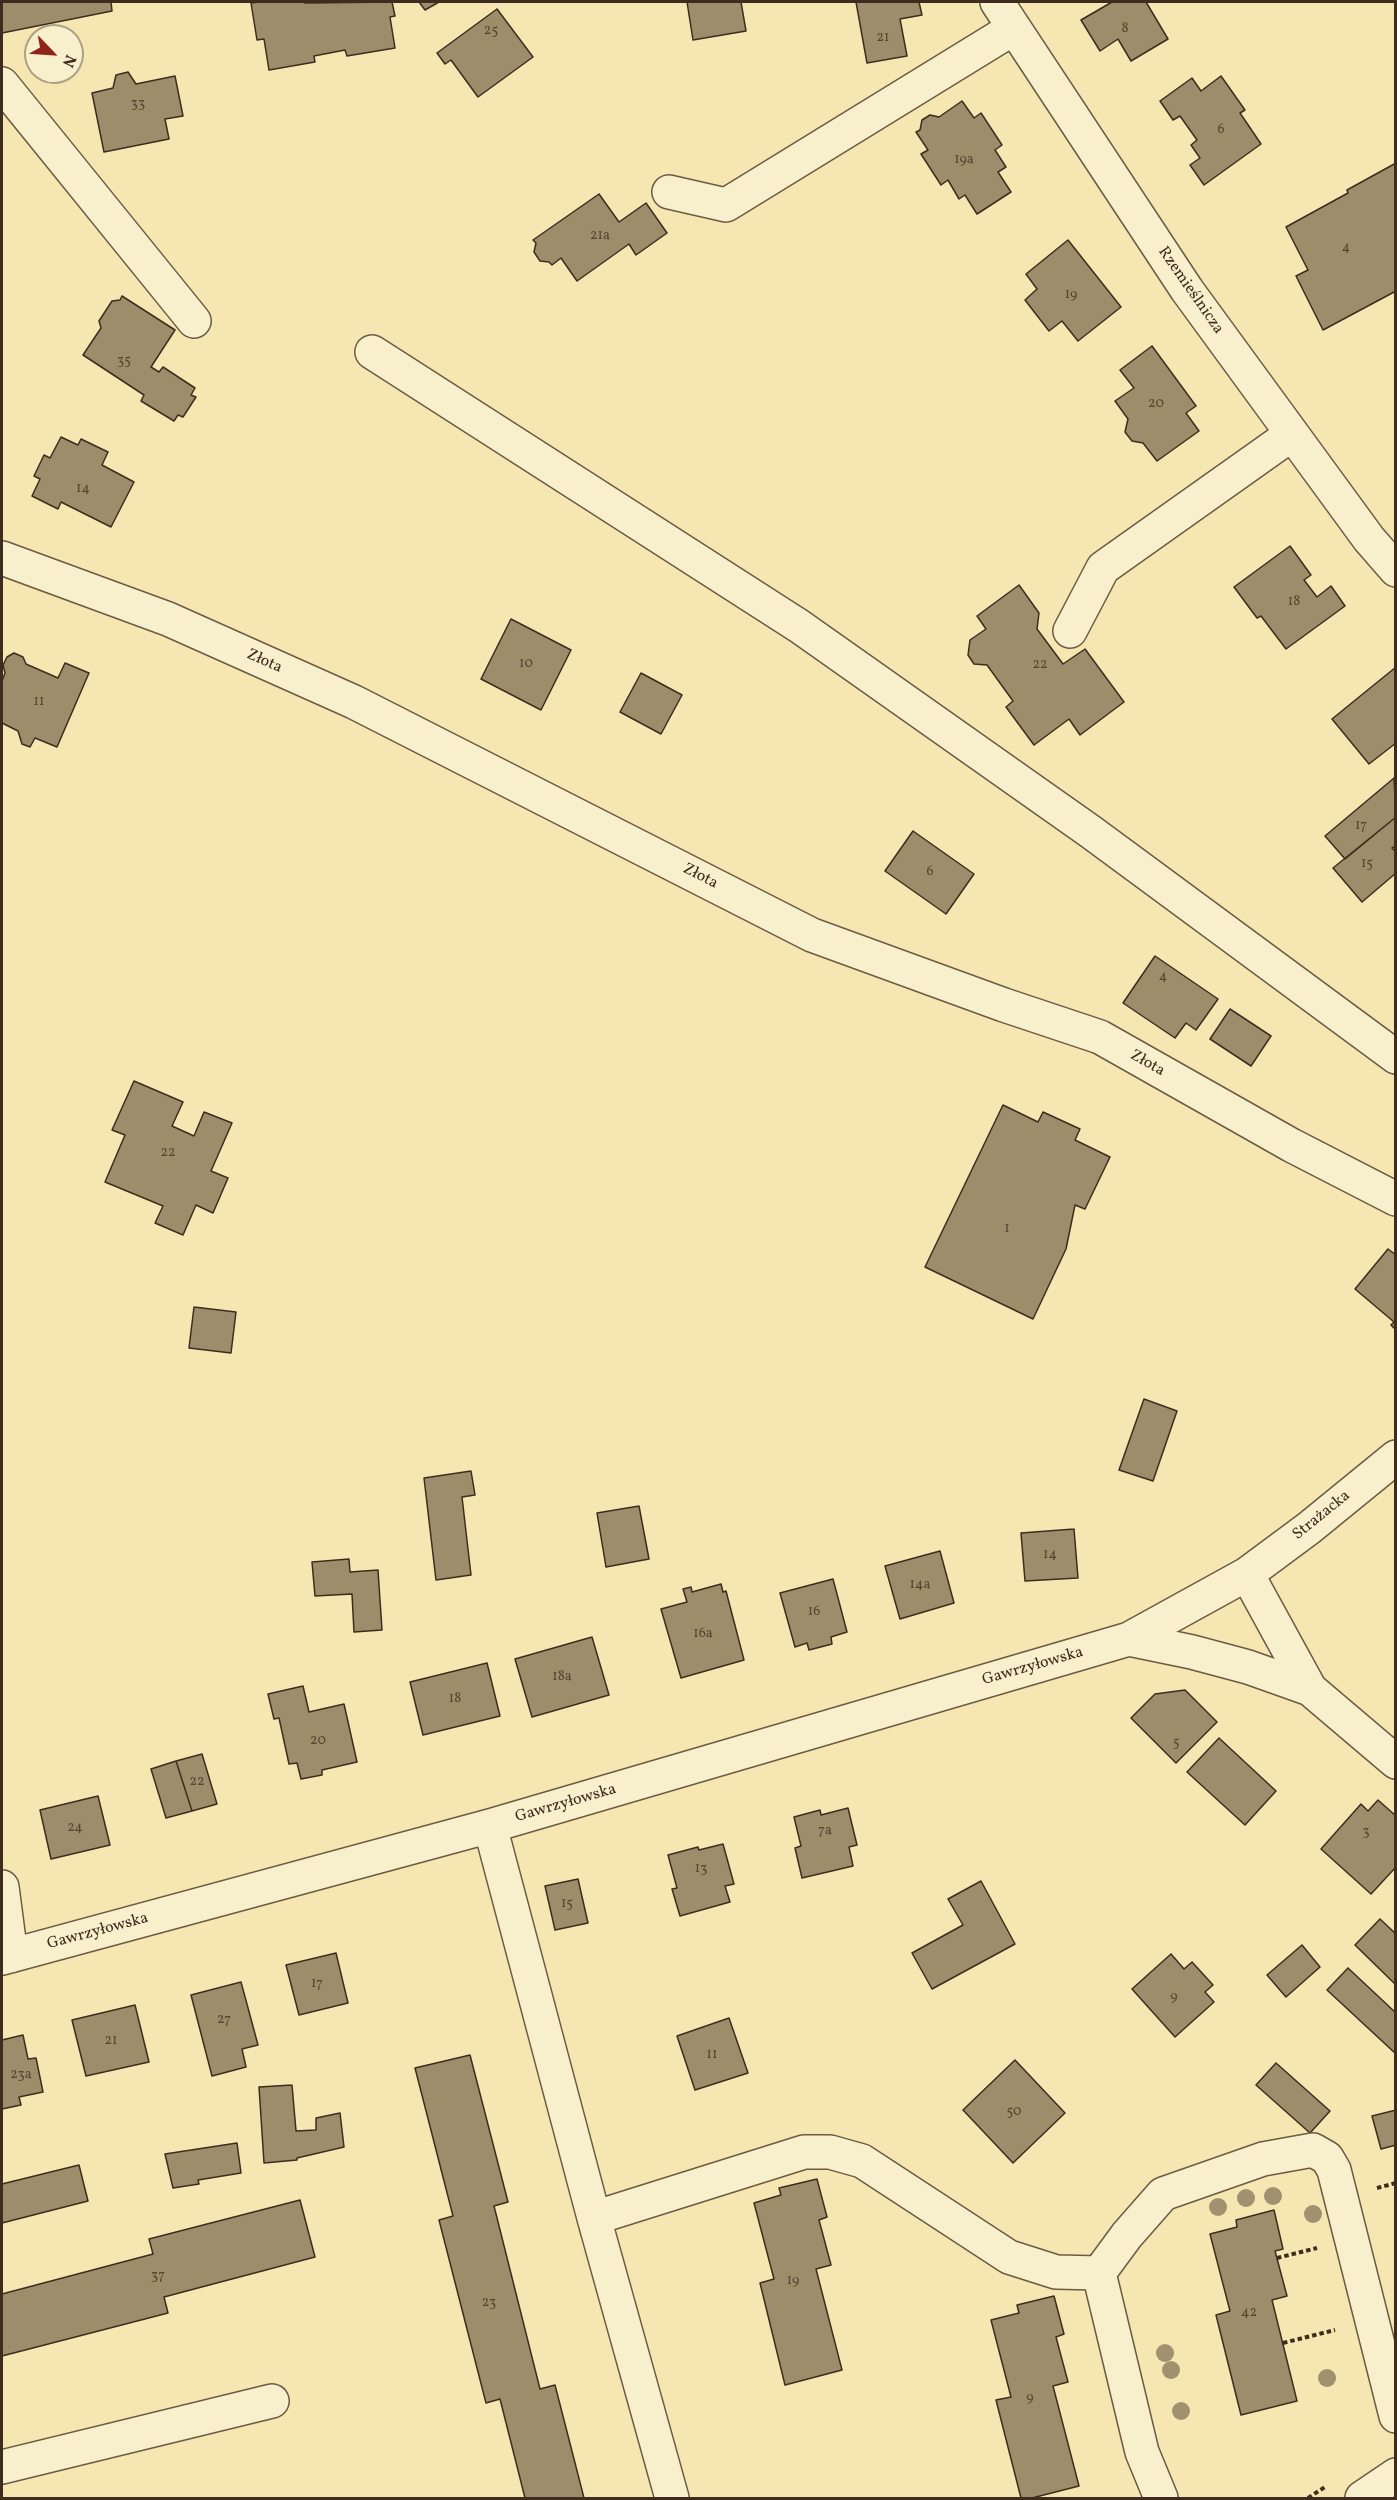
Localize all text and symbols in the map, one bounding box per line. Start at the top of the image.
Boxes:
house number: 8 [1121,21,1129,37]
house number: 25 [484,23,498,39]
north arrow [24,24,84,84]
house number: 21 [877,30,889,46]
text: N [56,51,81,71]
house number: 33 [131,96,145,112]
house number: 6 [1217,122,1225,138]
house number: 19a [954,152,974,168]
house number: 21a [590,228,610,244]
house number: 4 [1342,240,1350,256]
street label: Rzemieślnicza [1153,244,1227,338]
house number: 19 [1065,287,1077,303]
house number: 35 [117,353,131,369]
house number: 20 [1148,396,1164,412]
house number: 14 [76,481,90,497]
house number: 18 [1288,594,1300,610]
street label: Złota [243,646,285,678]
house number: 10 [519,656,533,672]
house number: 22 [1032,657,1048,673]
house number: 11 [34,694,44,710]
house number: 17 [1355,818,1367,834]
house number: 15 [1361,856,1373,872]
street label: Złota [679,860,721,894]
house number: 6 [926,864,934,880]
house number: 4 [1159,969,1167,985]
street label: Złota [1126,1047,1168,1081]
house number: 22 [160,1145,176,1161]
house number: 1 [1004,1221,1010,1237]
street label: Strażacka [1289,1487,1355,1545]
house number: 14 [1043,1547,1057,1563]
house number: 14a [910,1577,930,1593]
house number: 16 [808,1604,820,1620]
house number: 16a [693,1626,713,1642]
street label: Gawrzyłowska [980,1643,1086,1691]
house number: 18a [552,1669,572,1685]
house number: 18 [449,1691,461,1707]
house number: 20 [310,1733,326,1749]
house number: 5 [1173,1735,1179,1751]
house number: 22 [189,1774,205,1790]
street label: Gawrzyłowska [513,1780,619,1828]
house number: 24 [67,1820,83,1836]
house number: 7a [818,1823,832,1839]
house number: 3 [1362,1824,1370,1840]
house number: 13 [695,1861,707,1877]
house number: 15 [561,1896,573,1912]
street label: Gawrzyłowska [45,1909,151,1955]
house number: 17 [311,1976,323,1992]
house number: 9 [1170,1989,1178,2005]
house number: 27 [217,2012,231,2028]
house number: 21 [105,2033,117,2049]
house number: 11 [707,2047,717,2063]
house number: 23a [10,2067,32,2083]
house number: 50 [1007,2104,1021,2120]
house number: 37 [151,2268,165,2284]
house number: 19 [787,2273,799,2289]
house number: 23 [482,2295,496,2311]
house number: 42 [1241,2305,1257,2321]
house number: 9 [1026,2390,1034,2406]

